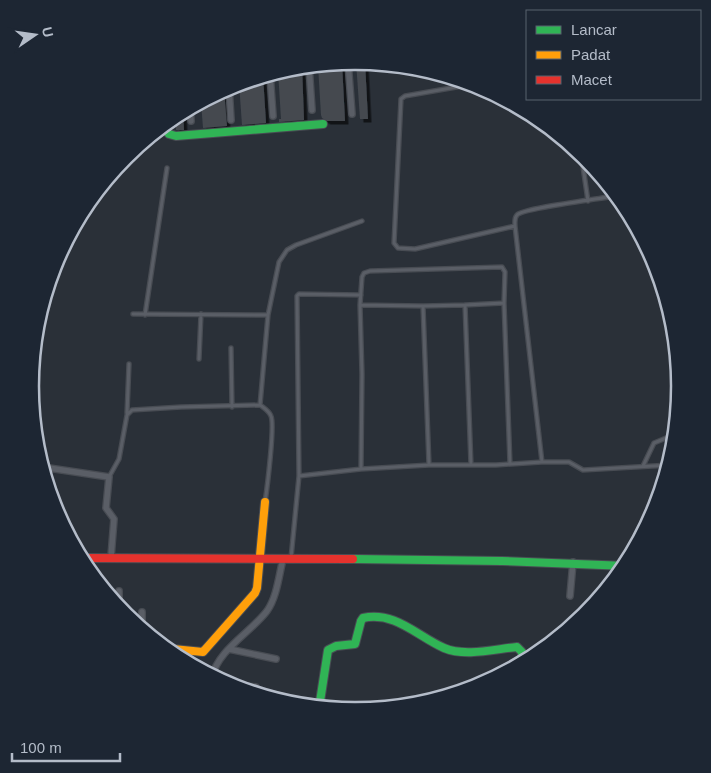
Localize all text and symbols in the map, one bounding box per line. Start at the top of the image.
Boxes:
north arrow [10,10,60,60]
legend [526,10,701,100]
text: Lancar [571,21,617,38]
text: U [39,25,57,39]
text: Padat [571,46,611,63]
text: Macet [571,71,613,88]
scale bar [12,730,120,762]
text: 100 m [20,739,62,756]

